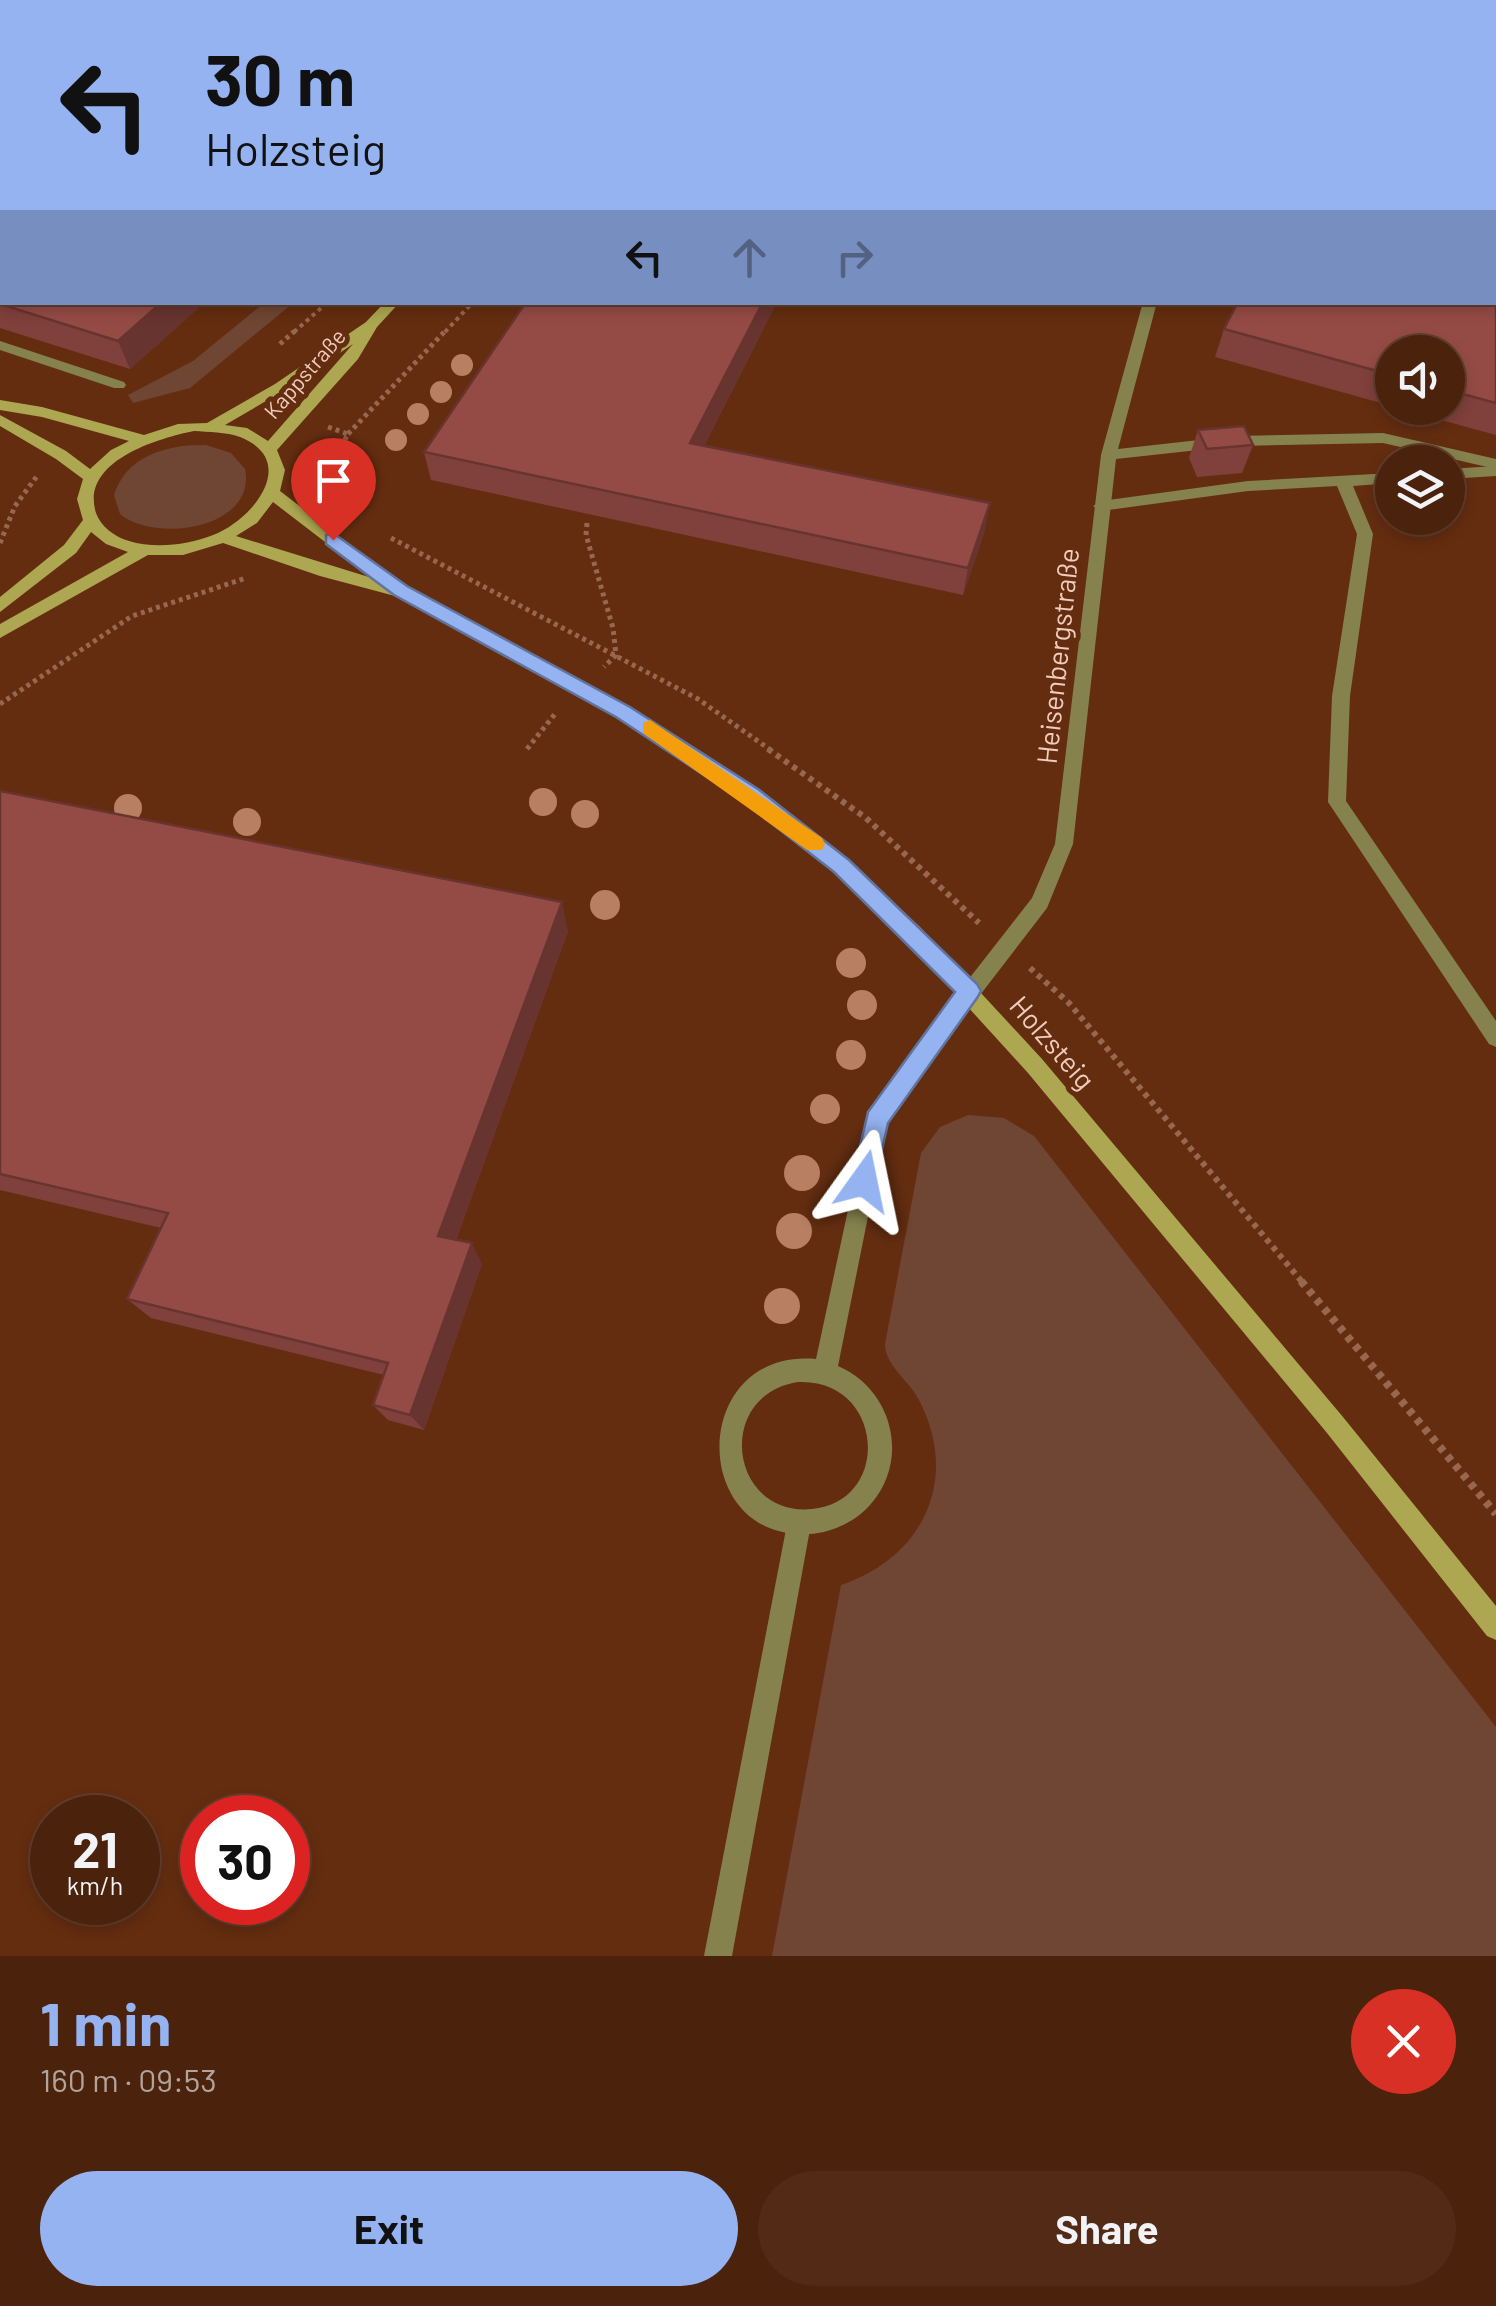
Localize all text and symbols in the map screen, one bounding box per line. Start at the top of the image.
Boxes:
text: 30 m [205,36,355,120]
icon: left [40,40,170,170]
text: Holzsteig [205,121,386,175]
icon: left [617,230,672,285]
icon: ahead [722,230,777,285]
icon: right [827,230,882,285]
street label: Kappstraße [258,323,350,423]
map controls [1375,335,1465,535]
button: sound [1375,335,1465,425]
pin [291,438,376,541]
button: layers [1375,445,1465,535]
icon: arrive [306,453,361,508]
street label: Heisenbergstraße [1029,546,1085,766]
street label: Holzsteig [1003,988,1103,1096]
position arrow [812,1129,916,1233]
speed limit sign: 30 [180,1795,310,1925]
text: 21 [72,1818,118,1878]
text: km/h [67,1870,123,1900]
text: 1 min [40,1986,171,2058]
button: close [1351,1989,1456,2094]
text: 160 m · 09:53 [40,2060,217,2098]
button: Exit [40,2171,738,2286]
button: Share [758,2171,1456,2286]

